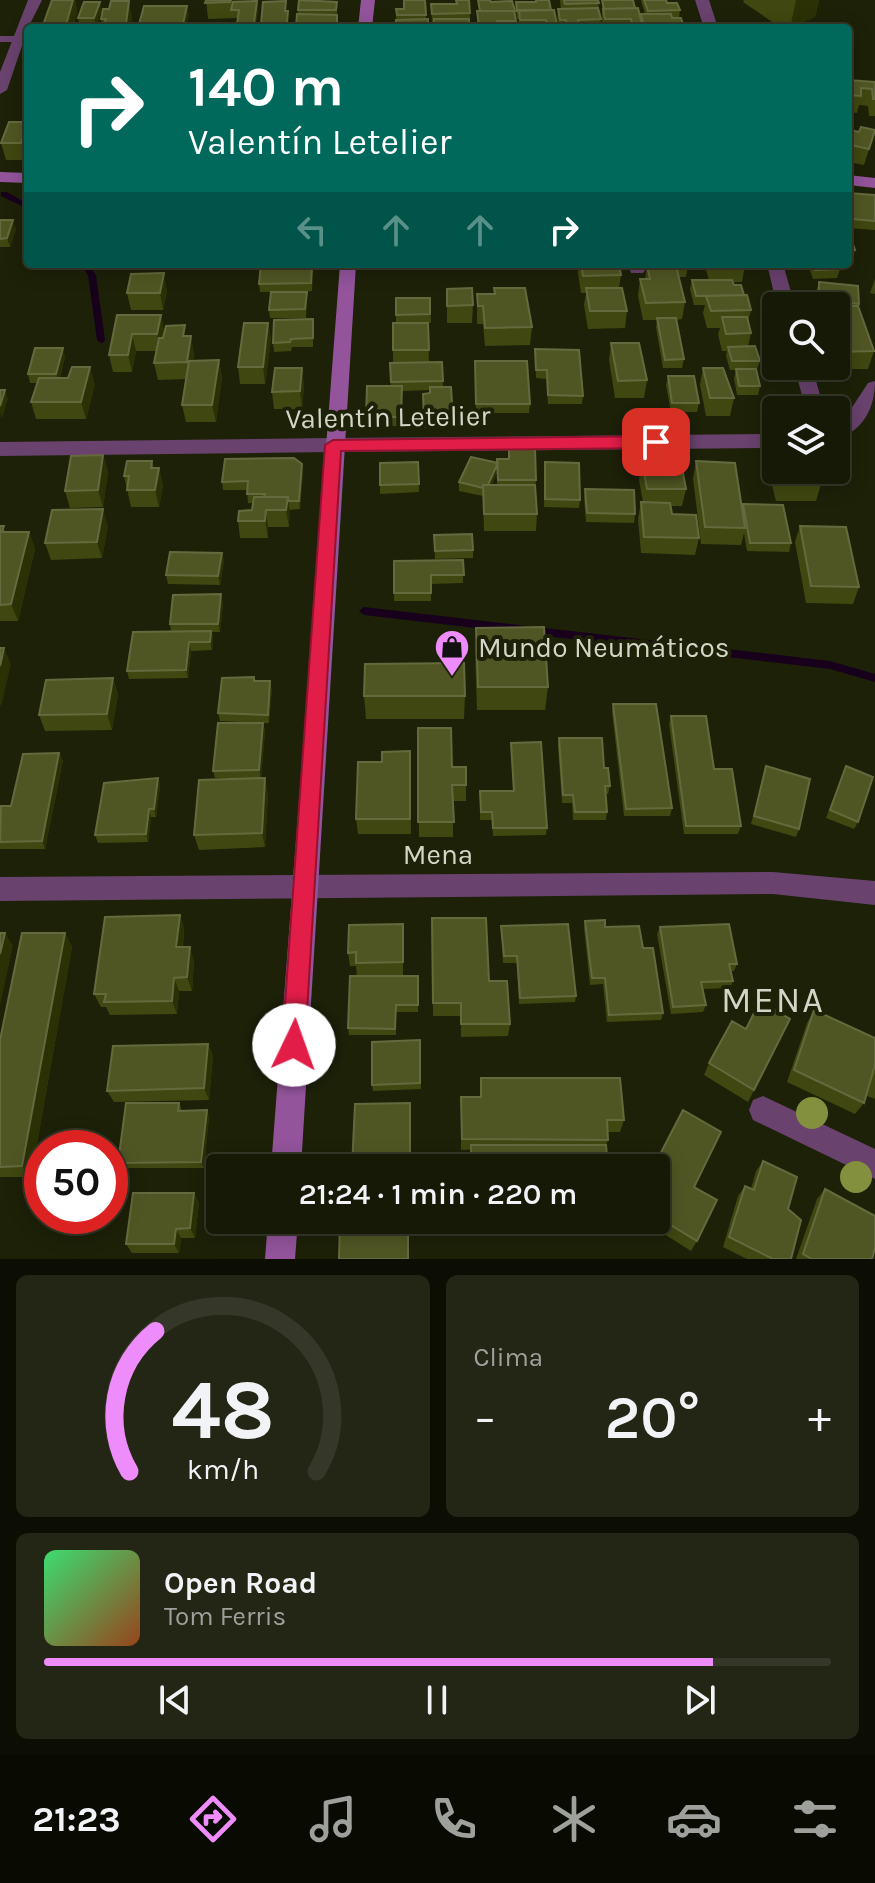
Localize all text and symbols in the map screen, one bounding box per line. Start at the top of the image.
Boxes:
text: 140 m [188,54,344,119]
icon: right [56,56,160,160]
text: Valentín Letelier [188,121,451,163]
icon: left [290,208,334,252]
icon: ahead [374,208,418,252]
icon: ahead [458,208,502,252]
icon: right [542,208,586,252]
map controls [762,292,850,484]
button: search [762,292,850,380]
button: layers [762,396,850,484]
street label: Valentín Letelier [285,399,492,435]
pin [622,408,690,476]
icon: arrive [634,420,678,464]
shop icon: Mundo Neumáticos [433,628,471,678]
place label: Mundo Neumáticos [478,631,730,664]
street label: Mena [403,838,473,871]
district label: MENA [721,979,825,1021]
position arrow [252,1003,336,1087]
speed limit sign: 50 [24,1130,128,1234]
text: 21:24 · 1 min · 220 m [299,1176,577,1212]
text: Clima [474,1342,543,1373]
text: 48 [171,1362,274,1459]
text: 20° [604,1383,700,1453]
text: − [474,1392,497,1443]
text: + [808,1392,831,1443]
text: km/h [187,1453,259,1486]
text: Open Road [164,1565,317,1601]
text: Tom Ferris [164,1601,286,1632]
icon: previous [153,1678,197,1722]
icon: pause [415,1678,459,1722]
icon: next [678,1678,722,1722]
icon: directions [185,1791,241,1847]
icon: music [305,1791,361,1847]
icon: phone [426,1791,482,1847]
icon: climate [546,1791,602,1847]
icon: car [666,1791,722,1847]
icon: filters [787,1791,843,1847]
text: 21:23 [32,1798,121,1840]

